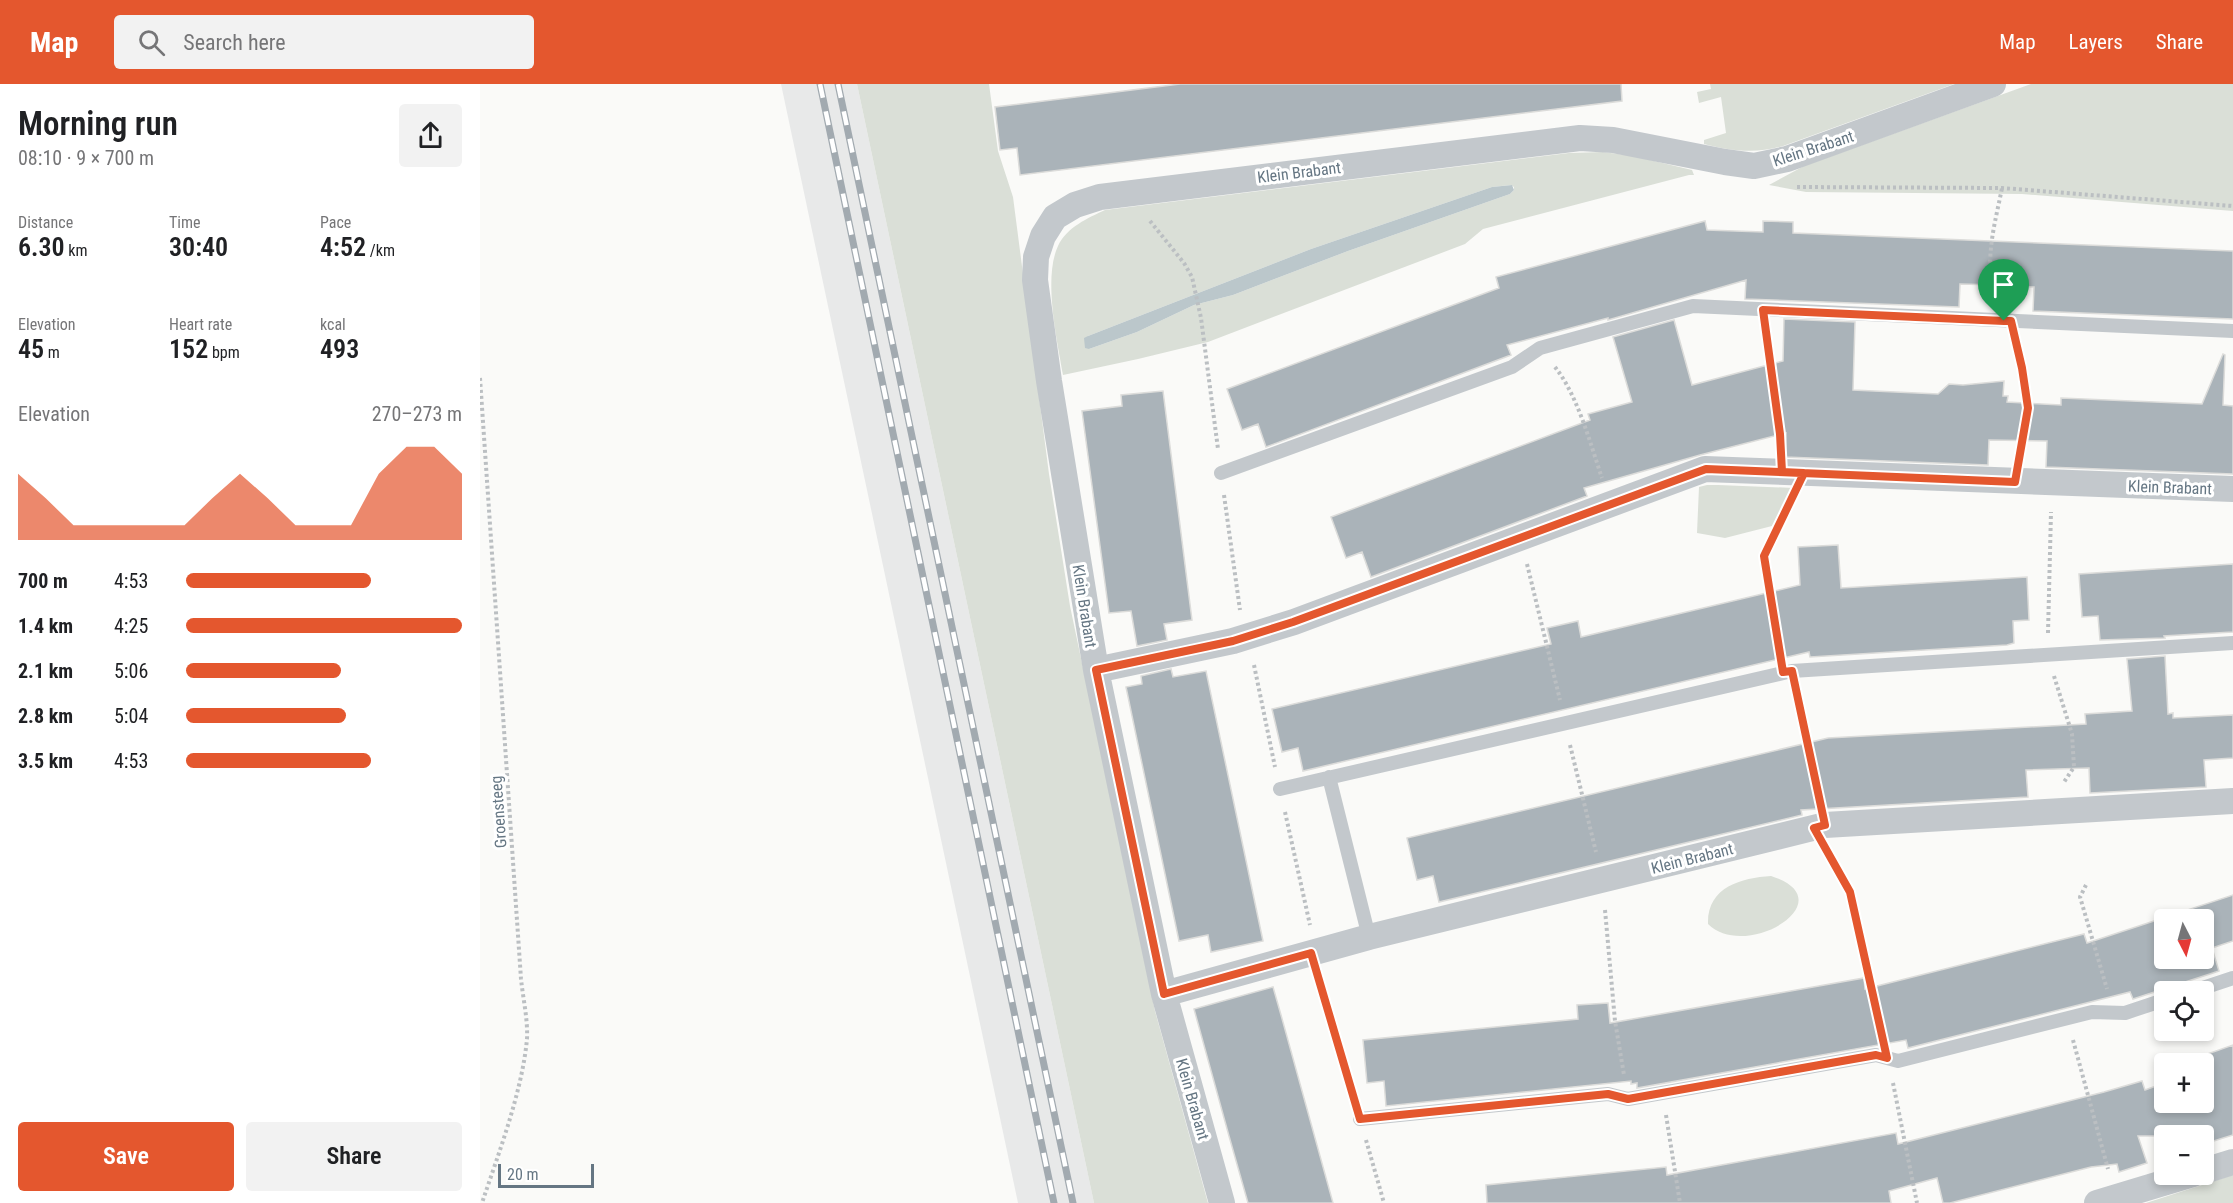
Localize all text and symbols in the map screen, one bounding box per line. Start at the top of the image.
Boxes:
search box [114,15,534,69]
text: Map [30,26,78,59]
icon: search [135,26,168,59]
text: Search here [183,30,286,55]
text: Map [1999,30,2036,54]
text: Layers [2069,30,2123,54]
text: Share [2156,30,2203,54]
text: Morning run [18,104,178,143]
button: share [399,104,462,167]
street label: Klein Brabant [1770,126,1856,170]
text: 08:10 · 9 × 700 m [18,146,154,170]
street label: Klein Brabant [1256,158,1342,187]
text: Distance [18,213,73,232]
text: Time [169,213,201,232]
text: Pace [320,213,351,232]
text: 6.30 [18,232,65,262]
text: 30:40 [169,232,228,262]
text: 4:52 [320,232,366,262]
text: km [65,241,88,260]
text: /km [366,241,395,260]
pin [1978,259,2029,321]
icon: arrive [1987,268,2020,301]
text: Elevation [18,315,76,334]
text: Heart rate [169,315,232,334]
text: kcal [320,315,346,334]
text: 45 [18,334,44,364]
text: 152 [169,334,208,364]
text: 493 [320,334,359,364]
text: m [44,343,60,362]
text: bpm [208,343,240,362]
text: Elevation [18,402,90,426]
text: 270–273 m [372,402,462,426]
street label: Klein Brabant [2128,477,2213,498]
street label: Klein Brabant [1069,563,1100,649]
text: 700 m [18,569,68,593]
text: 4:53 [114,569,148,593]
text: 1.4 km [18,614,73,638]
text: 4:25 [114,614,148,638]
text: 2.1 km [18,659,73,683]
text: 5:06 [114,659,148,683]
text: 2.8 km [18,704,73,728]
text: 5:04 [114,704,148,728]
text: 3.5 km [18,749,73,773]
text: 4:53 [114,749,148,773]
street label: Groensteeg [486,775,510,849]
street label: Klein Brabant [1649,839,1735,878]
north arrow [2154,909,2214,969]
map controls [2154,909,2214,1185]
button: locate [2154,981,2214,1041]
button: + [2154,1053,2214,1113]
street label: Klein Brabant [1172,1056,1213,1142]
button: Save [18,1122,234,1191]
button: Share [246,1122,462,1191]
button: − [2154,1125,2214,1185]
scale bar [498,1161,594,1188]
text: 20 m [507,1165,539,1184]

